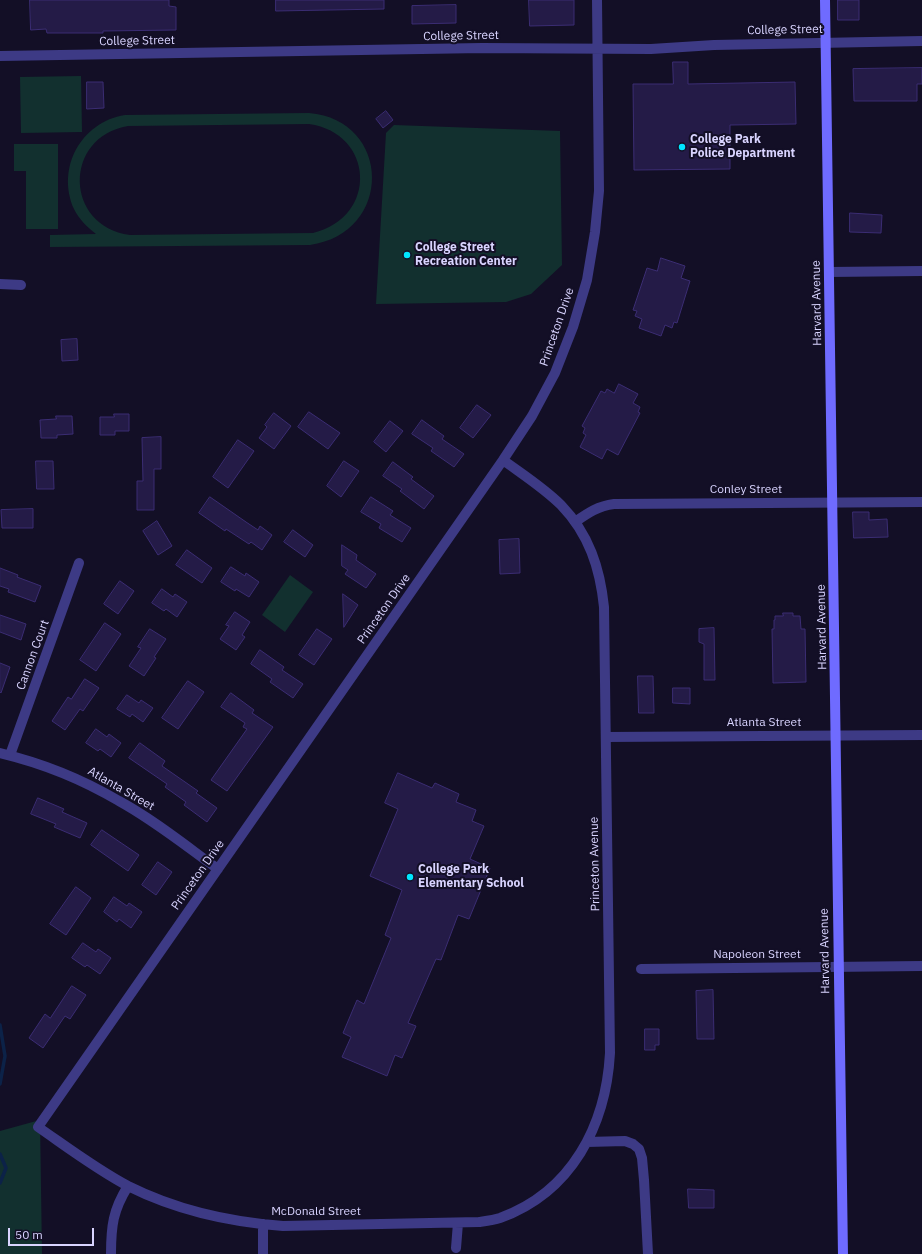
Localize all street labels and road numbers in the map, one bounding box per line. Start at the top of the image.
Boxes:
street label: College Street [747,22,823,38]
street label: College Street [423,28,499,44]
street label: College Street [99,33,175,49]
street label: Harvard Avenue [809,260,825,346]
street label: Princeton Drive [537,286,577,368]
street label: Conley Street [710,483,782,497]
street label: Princeton Drive [354,571,414,647]
street label: Harvard Avenue [814,584,830,670]
street label: Cannon Court [14,618,52,692]
street label: Atlanta Street [727,716,801,730]
street label: Atlanta Street [85,764,157,814]
street label: Princeton Avenue [587,817,603,911]
street label: Princeton Drive [168,837,228,913]
street label: Harvard Avenue [817,908,833,994]
street label: Napoleon Street [713,948,801,962]
street label: McDonald Street [271,1205,361,1219]

